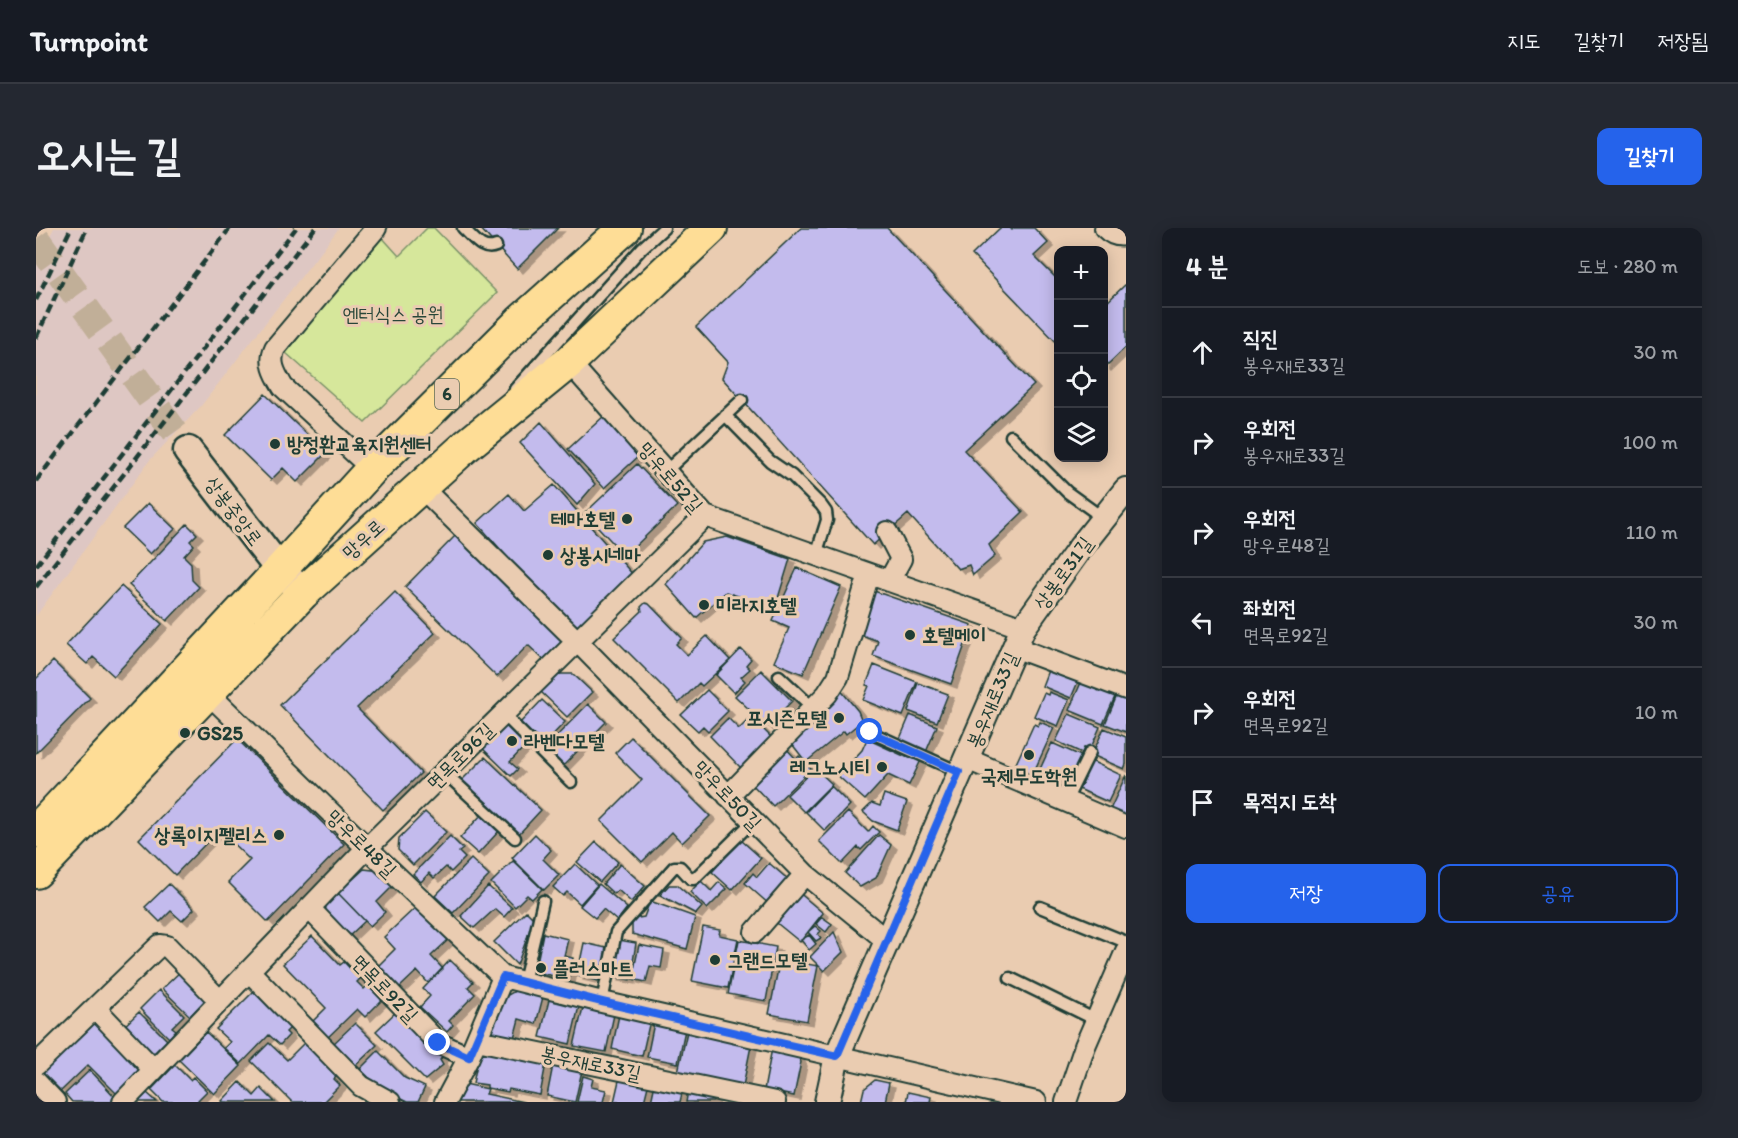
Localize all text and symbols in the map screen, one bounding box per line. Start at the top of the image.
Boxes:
text: Turnpoint [30,24,148,58]
text: 지도 [1507,28,1541,53]
text: 길찾기 [1574,28,1624,53]
text: 저장됨 [1657,28,1708,53]
button: 길찾기 [1597,128,1702,185]
text: 오시는 길 [36,129,181,180]
map controls [1054,246,1108,462]
button: + [1054,246,1108,300]
text: 4 분 [1186,250,1228,282]
text: 도보 · 280 m [1577,254,1678,278]
button: − [1054,300,1108,354]
park label: 엔터식스 공원 [342,302,444,326]
text: 직진 [1243,325,1278,352]
icon: ahead [1186,336,1219,369]
text: 30 m [1633,340,1678,364]
text: 봉우재로33길 [1243,353,1345,377]
button: locate [1054,354,1108,408]
road number: 6 [435,379,459,409]
button: layers [1054,408,1108,462]
text: 우회전 [1243,415,1296,442]
icon: right [1186,426,1219,459]
text: 100 m [1623,430,1678,454]
place label: 방정환교육지원센터 [287,432,432,456]
marker: 방정환교육지원센터 [268,437,282,451]
street label: 망우로52길 [634,437,708,517]
text: 봉우재로33길 [1243,443,1345,467]
street label: 상봉중앙로 [200,472,268,550]
text: 우회전 [1243,505,1296,532]
place label: 테마호텔 [551,507,615,531]
marker: 테마호텔 [620,512,634,526]
street label: 망우로 [337,514,389,564]
icon: right [1186,516,1219,549]
text: 110 m [1626,520,1678,544]
street label: 상봉로31길 [1028,532,1098,614]
text: 망우로48길 [1243,533,1330,557]
place label: 상봉시네마 [560,543,641,567]
marker: 상봉시네마 [541,548,555,562]
place label: 미라지호텔 [716,593,796,617]
text: 좌회전 [1243,595,1296,622]
marker: 미라지호텔 [697,598,711,612]
icon: left [1186,606,1219,639]
text: 30 m [1633,610,1678,634]
place label: 호텔메이 [922,623,986,647]
text: 면목로92길 [1243,623,1328,647]
marker: 호텔메이 [903,628,917,642]
street label: 봉우재로33길 [961,648,1023,752]
text: 우회전 [1243,685,1296,712]
icon: right [1186,696,1219,729]
text: 10 m [1635,700,1678,724]
place label: 포시즌모텔 [747,706,827,730]
marker: 포시즌모텔 [832,711,846,725]
text: 면목로92길 [1243,713,1328,737]
street label: 면목로96길 [421,717,499,795]
route start [856,718,882,744]
place label: GS25 [197,721,244,745]
marker: GS25 [178,726,192,740]
place label: 라벤다모텔 [524,729,604,753]
marker: 라벤다모텔 [505,734,519,748]
marker: 국제무도학원 [1022,748,1036,762]
street label: 망우로50길 [689,755,767,835]
place label: 레그노시티 [790,755,870,779]
marker: 레그노시티 [875,760,889,774]
place label: 국제무도학원 [981,764,1077,788]
icon: arrive [1186,786,1219,819]
text: 목적지 도착 [1243,788,1336,815]
street label: 망우로48길 [322,804,402,882]
place label: 상록이지펠리스 [154,823,267,847]
marker: 상록이지펠리스 [272,828,286,842]
button: 저장 [1186,864,1426,923]
button: 공유 [1438,864,1678,923]
place label: 그랜드모텔 [727,948,807,972]
street label: 면목로92길 [347,949,423,1027]
marker: 그랜드모텔 [708,953,722,967]
place label: 플러스마트 [553,956,633,980]
marker: 플러스마트 [534,961,548,975]
route end [424,1029,450,1055]
street label: 봉우재로33길 [538,1041,644,1085]

